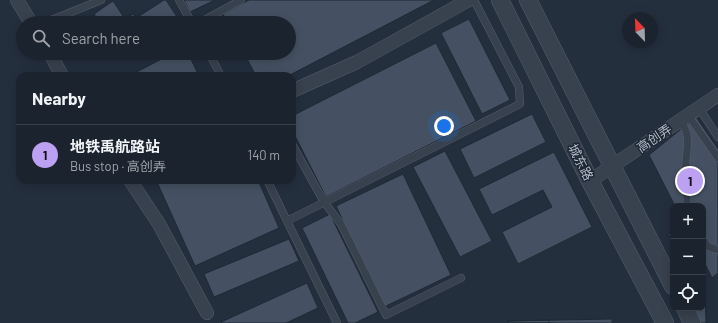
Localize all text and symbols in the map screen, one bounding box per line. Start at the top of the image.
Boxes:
north arrow [622,12,658,48]
search box [16,16,296,60]
icon: search [30,27,52,49]
text: Search here [62,29,140,47]
text: Nearby [32,88,86,108]
your location [434,116,454,136]
street label: 高创弄 [633,120,675,156]
text: 地铁禹航路站 [70,137,160,155]
street label: 城东路 [565,141,597,183]
text: 1 [43,147,47,163]
text: 140 m [248,147,280,163]
text: Bus stop · 高创弄 [70,158,166,174]
pin: 1 [677,166,703,196]
map controls [670,203,706,311]
button: + [670,203,706,239]
button: − [670,239,706,275]
button: locate [670,275,706,311]

